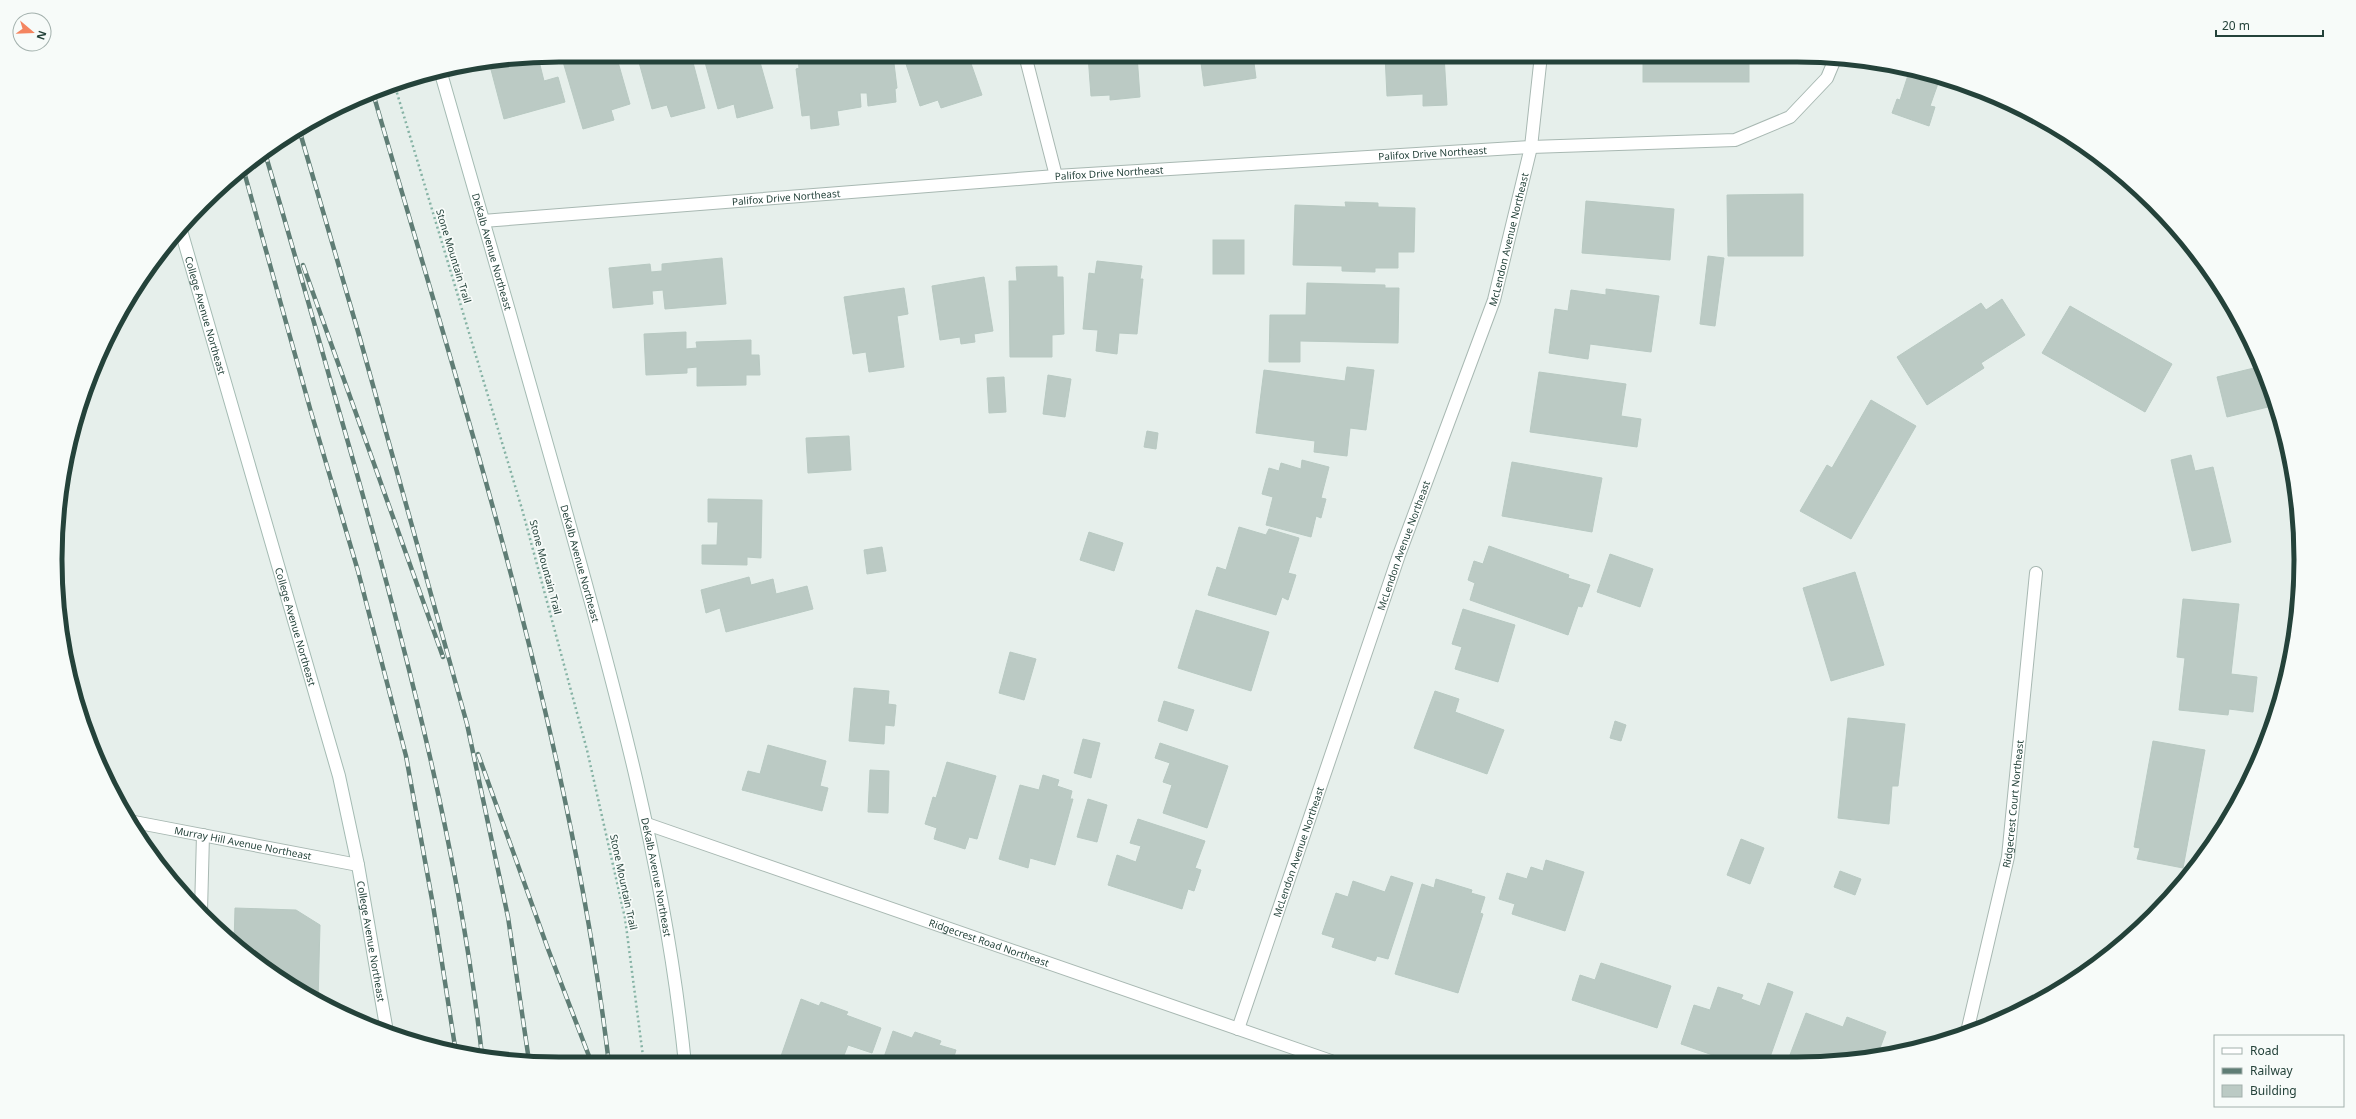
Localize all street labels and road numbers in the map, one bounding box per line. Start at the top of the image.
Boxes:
street label: Palifox Drive Northeast [1378,143,1488,163]
street label: Palifox Drive Northeast [1054,162,1164,183]
street label: McLendon Avenue Northeast [1485,171,1532,308]
street label: Palifox Drive Northeast [731,186,841,208]
street label: DeKalb Avenue Northeast [469,192,516,312]
street label: Stone Mountain Trail [433,207,475,305]
street label: College Avenue Northeast [182,254,229,377]
street label: McLendon Avenue Northeast [1374,478,1433,612]
street label: DeKalb Avenue Northeast [557,503,603,624]
street label: Stone Mountain Trail [527,518,565,616]
street label: College Avenue Northeast [272,566,320,688]
street label: Ridgecrest Court Northeast [1999,739,2027,869]
street label: McLendon Avenue Northeast [1269,784,1327,919]
street label: DeKalb Avenue Northeast [638,816,675,938]
street label: Murray Hill Avenue Northeast [173,823,313,863]
street label: Stone Mountain Trail [607,833,641,931]
street label: College Avenue Northeast [354,880,389,1003]
street label: Ridgecrest Road Northeast [927,915,1051,970]

